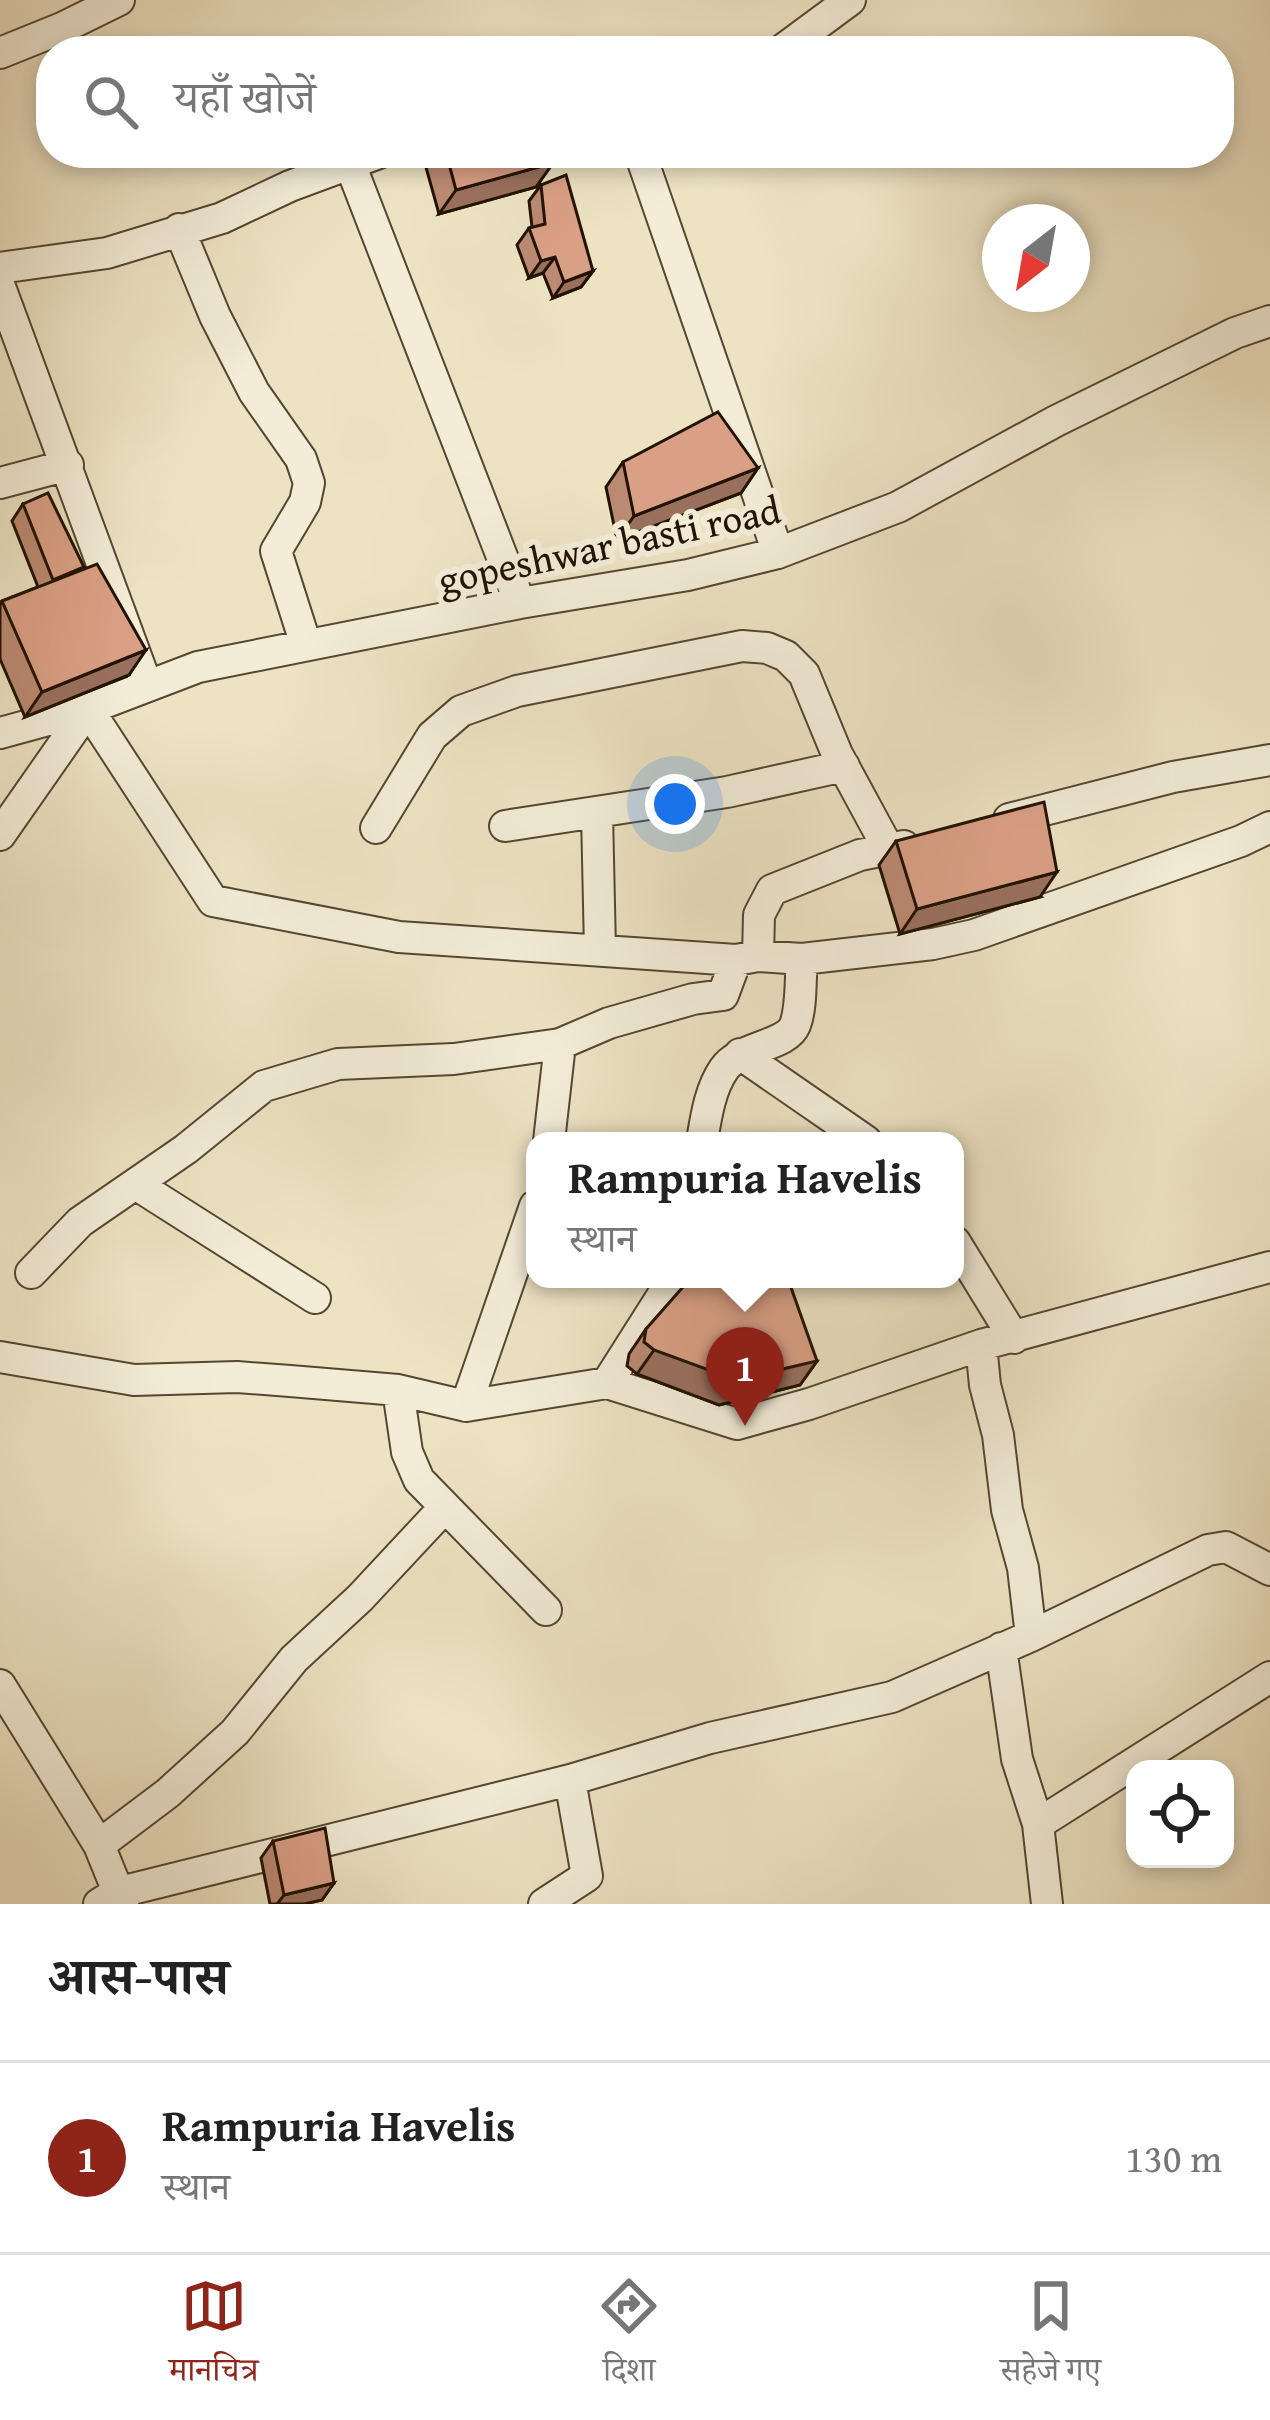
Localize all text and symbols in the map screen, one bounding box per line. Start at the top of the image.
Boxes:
search box [36,36,1234,168]
text: यहाँ खोजें [174,64,316,129]
icon: search [78,69,144,135]
north arrow [982,204,1090,312]
street label: gopeshwar basti road [433,480,785,608]
your location [645,774,705,834]
popup [526,1132,964,1288]
text: Rampuria Havelis [568,1144,922,1209]
text: स्थान [568,1209,636,1266]
pin: 1 [706,1327,784,1426]
map controls [1126,1760,1234,1868]
button: locate [1126,1760,1234,1868]
text: आस-पास [48,1938,229,2013]
text: Rampuria Havelis [162,2092,515,2157]
text: 1 [77,2129,97,2186]
text: 130 m [1125,2129,1222,2186]
text: स्थान [162,2157,230,2214]
tab: मानचित्र [169,2273,258,2402]
tab: दिशा [596,2273,662,2402]
tab: सहेजे गए [1000,2273,1101,2402]

